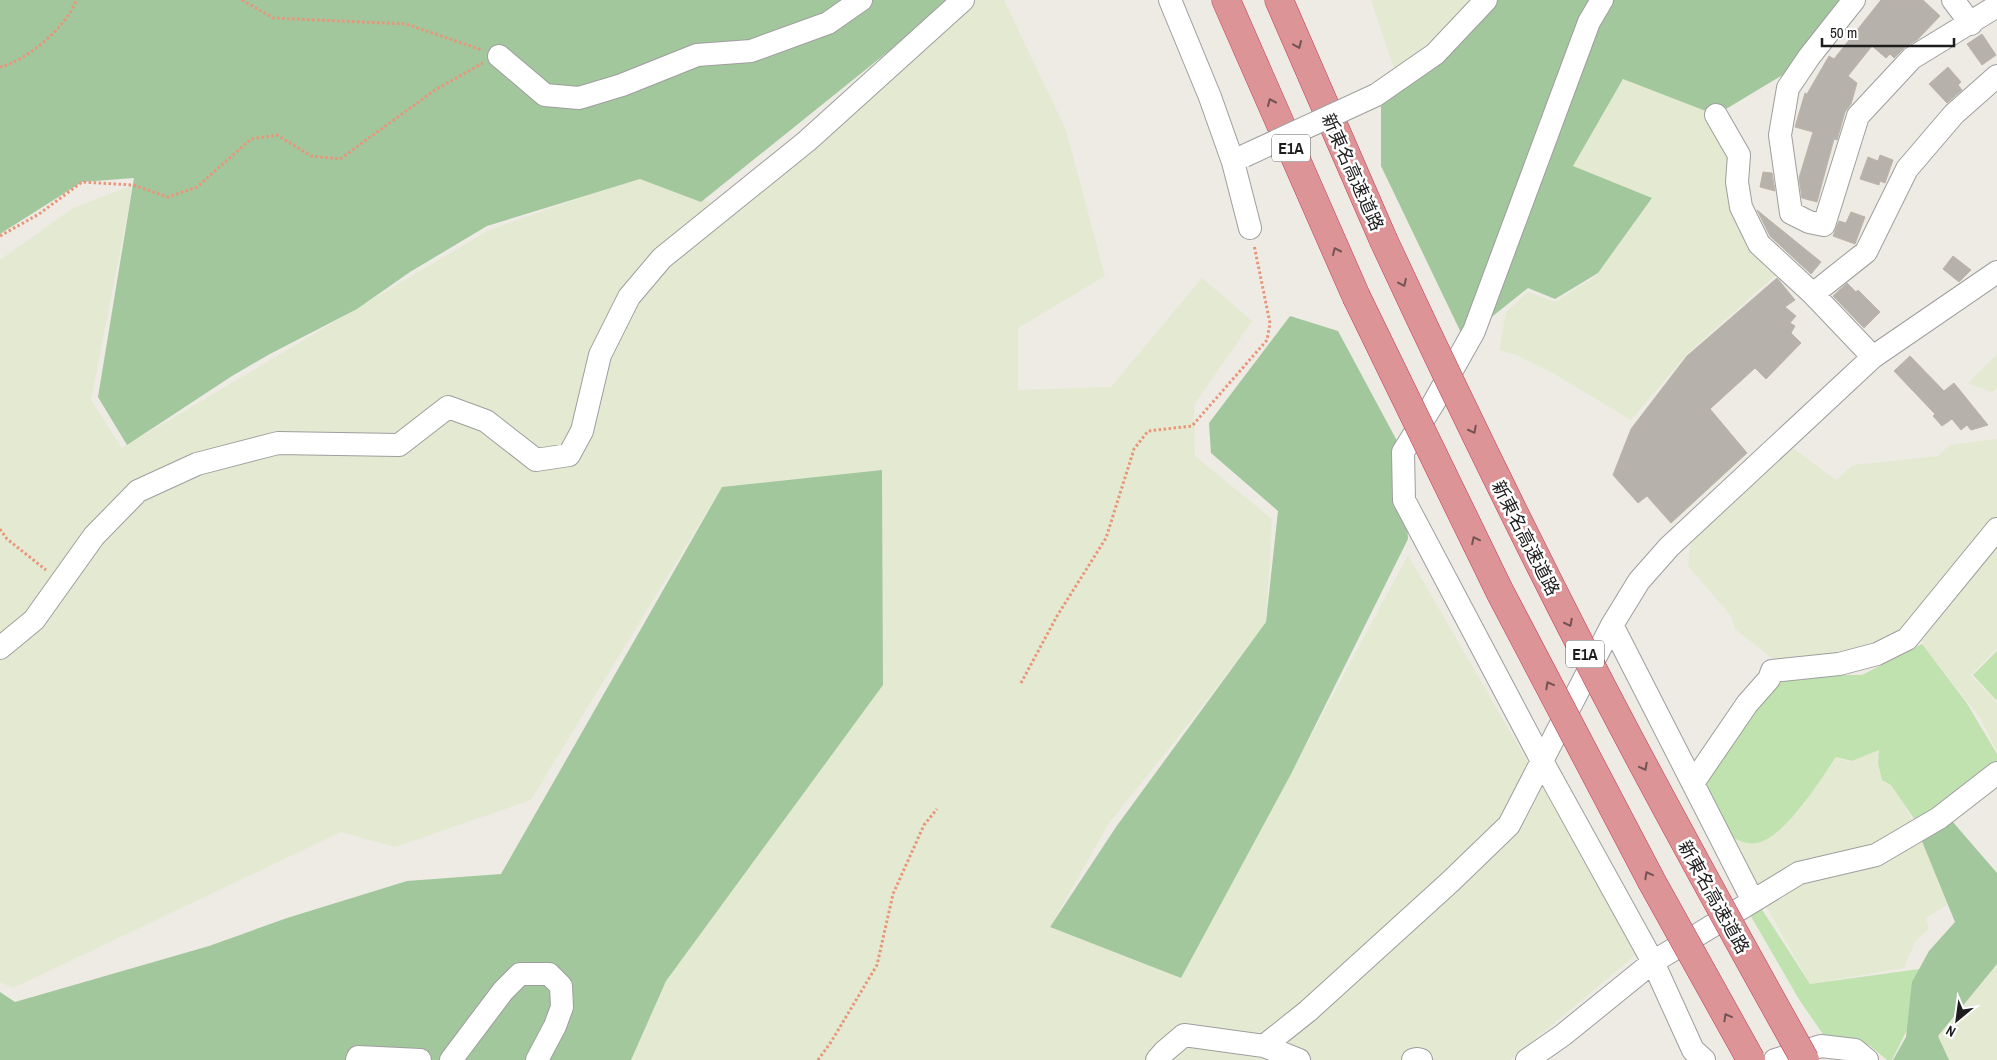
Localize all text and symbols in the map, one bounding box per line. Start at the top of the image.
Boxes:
scale bar [1822,15,1954,47]
text: 50 m [1830,22,1857,43]
one-way arrow [1292,40,1303,49]
one-way arrow [1266,98,1277,107]
street label: 新東名高速道路 [1316,109,1390,235]
road number: E1A [1272,134,1310,162]
one-way arrow [1332,247,1343,256]
one-way arrow [1397,278,1408,287]
one-way arrow [1466,425,1476,434]
street label: 新東名高速道路 [1486,476,1566,600]
one-way arrow [1471,536,1481,545]
one-way arrow [1563,617,1573,626]
road number: E1A [1566,641,1604,668]
one-way arrow [1545,681,1555,690]
one-way arrow [1638,761,1648,770]
street label: 新東名高速道路 [1673,836,1755,958]
one-way arrow [1644,871,1654,880]
north arrow [1932,995,1982,1045]
one-way arrow [1723,1014,1733,1023]
text: N [1943,1021,1959,1041]

